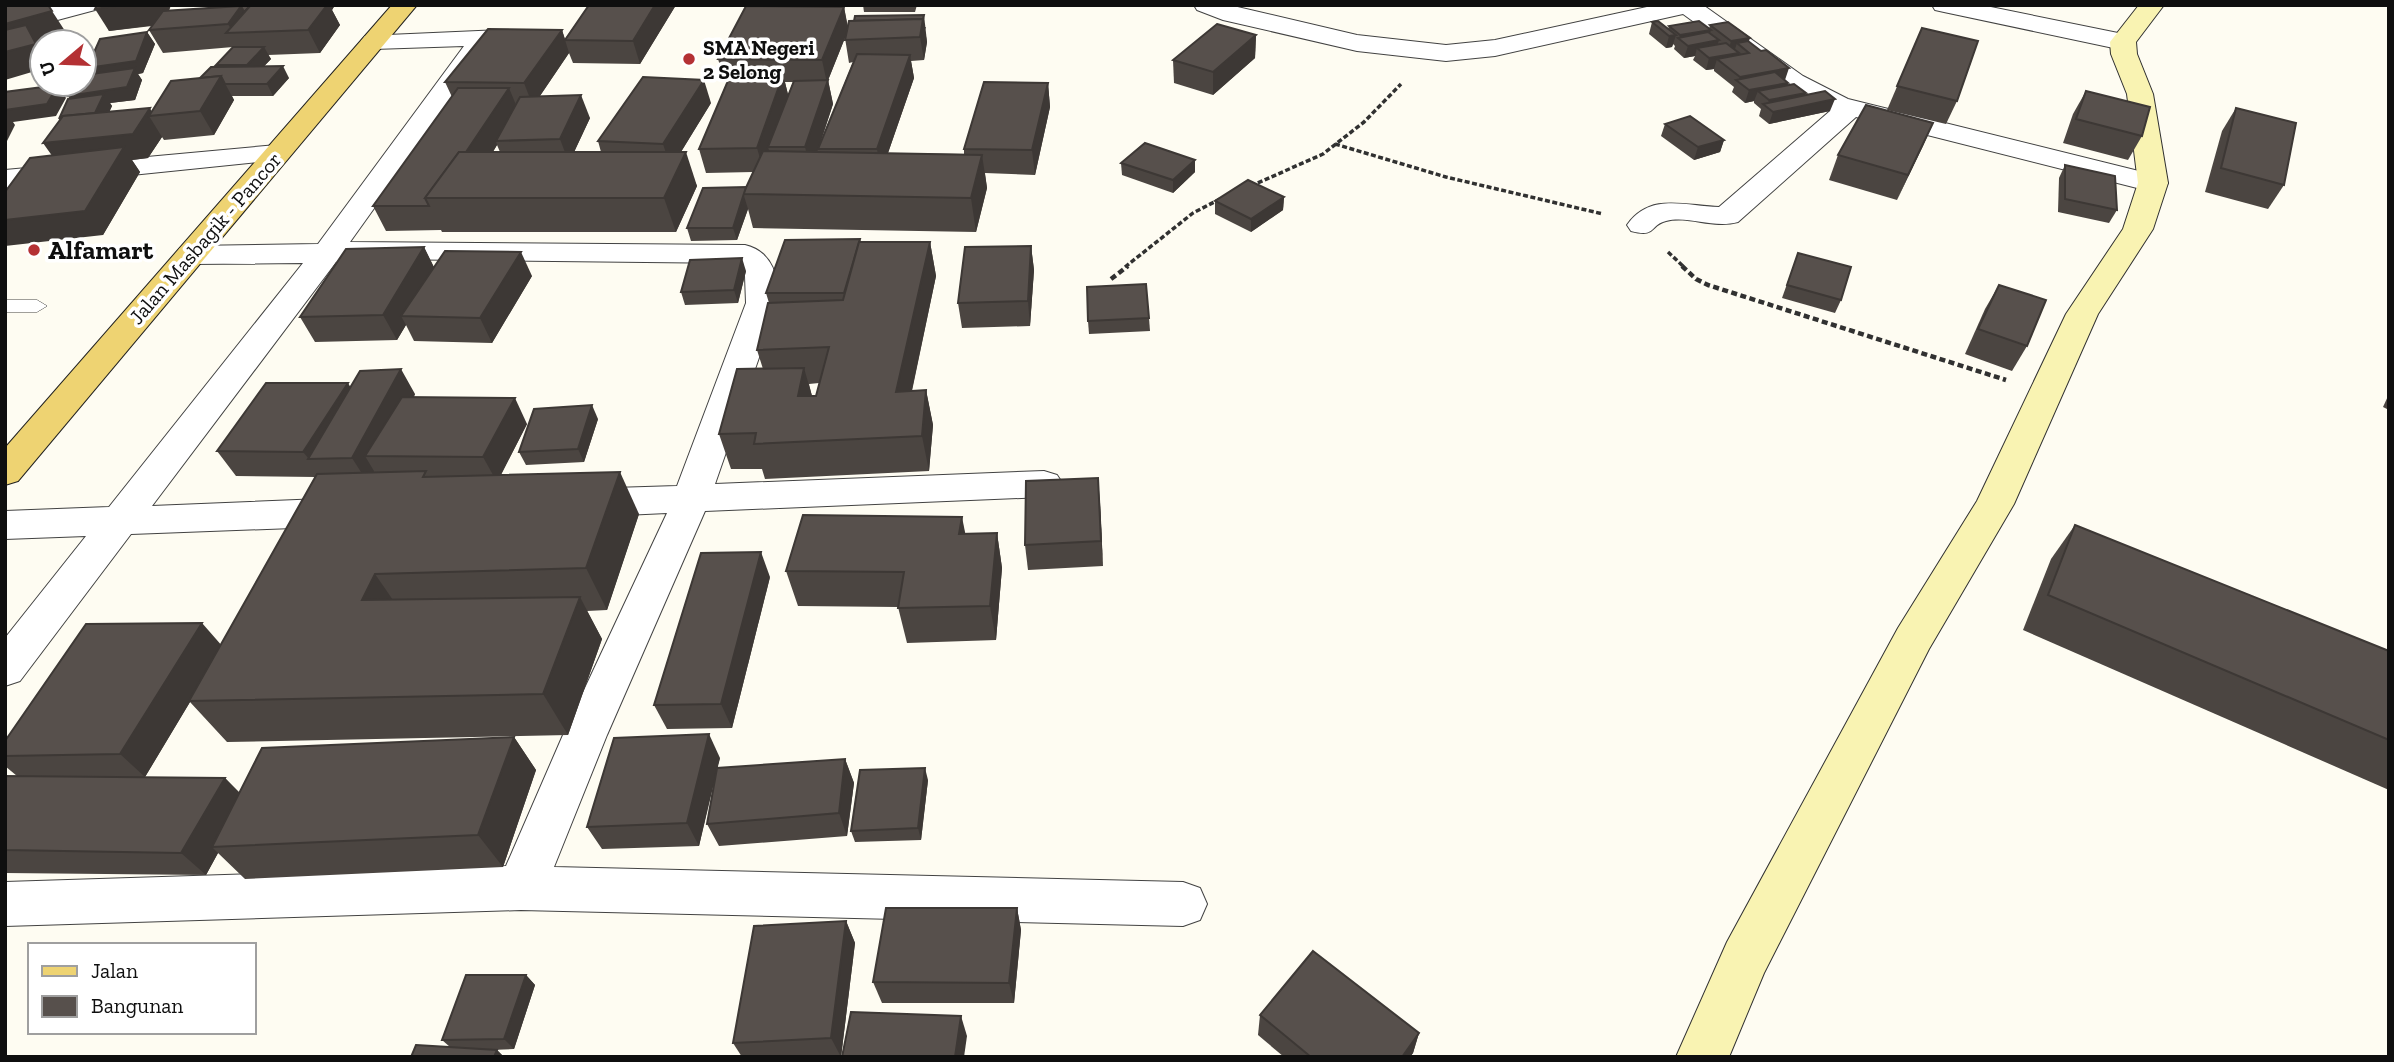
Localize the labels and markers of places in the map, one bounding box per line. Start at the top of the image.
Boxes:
place label: SMA Negeri 2 Selong [703,35,815,84]
marker: SMA Negeri 2 Selong [681,51,697,67]
place label: Alfamart [48,234,154,266]
marker: Alfamart [26,242,42,258]

